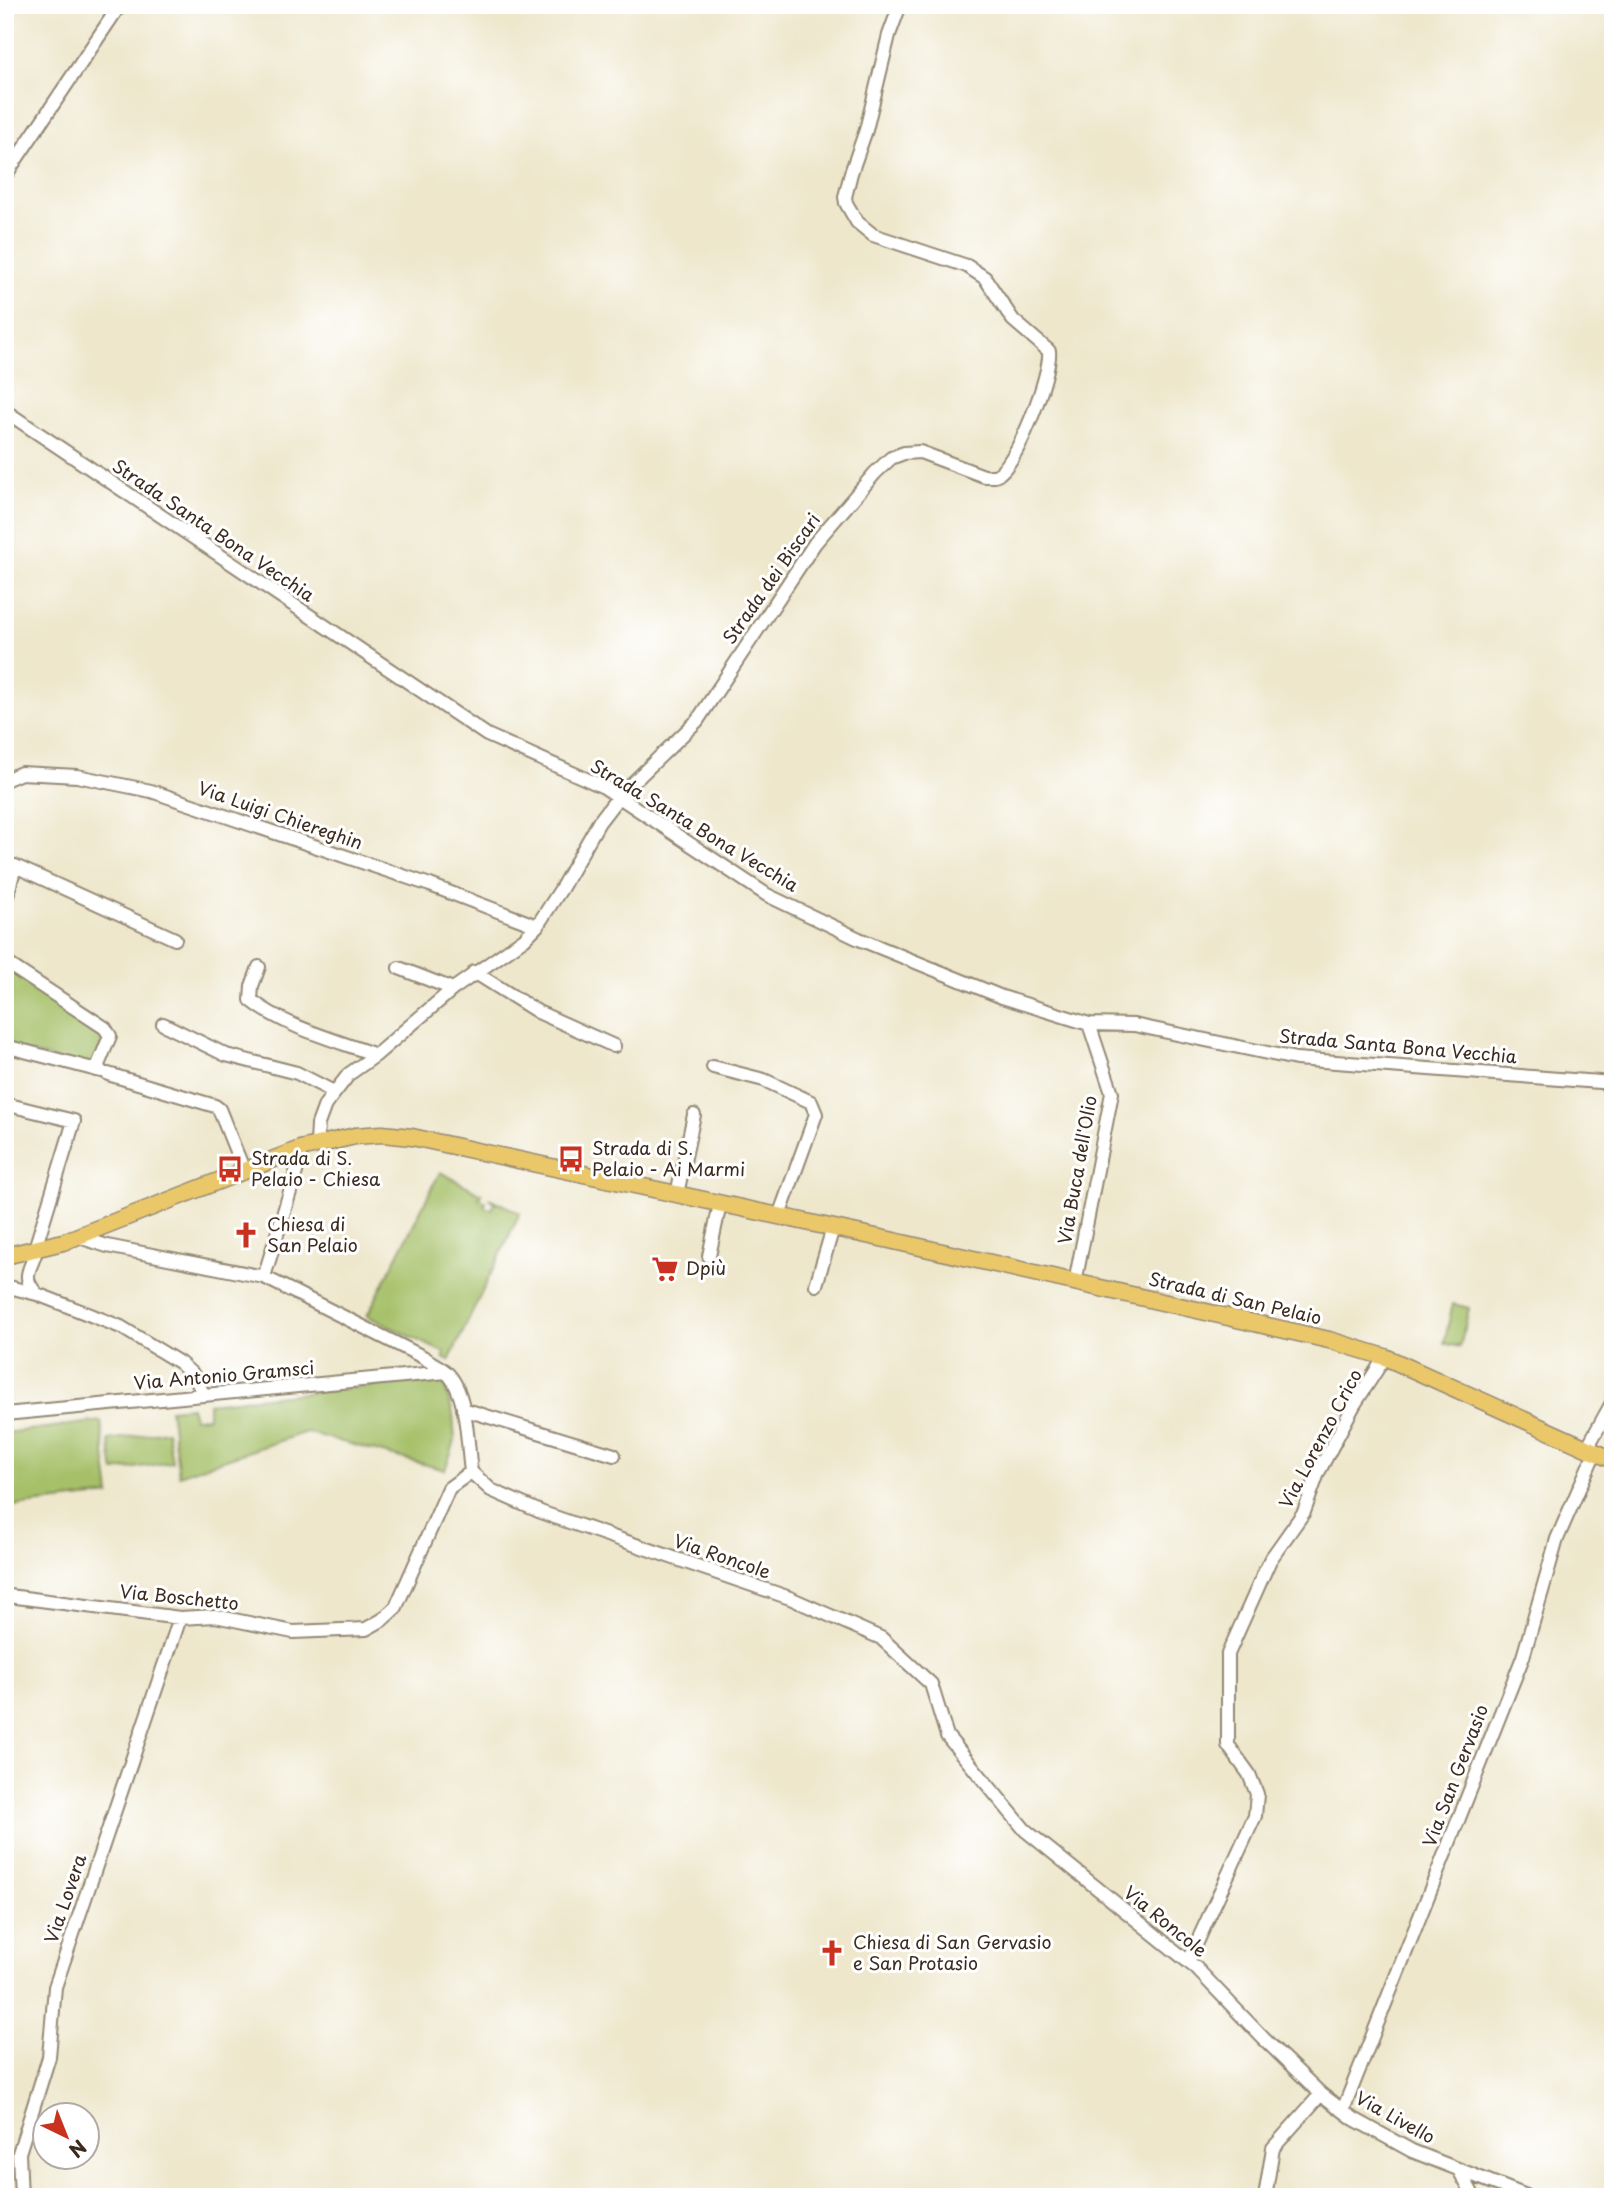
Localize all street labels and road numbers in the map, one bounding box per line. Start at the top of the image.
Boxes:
street label: Strada Santa Bona Vecchia [107,452,320,608]
street label: Strada dei Biscari [715,507,826,649]
street label: Strada Santa Bona Vecchia [586,752,804,898]
street label: Via Luigi Chiereghin [194,774,367,855]
street label: Strada Santa Bona Vecchia [1278,1022,1518,1069]
street label: Via Buca dell'Olio [1050,1093,1103,1246]
street label: Strada di San Pelaio [1146,1264,1325,1331]
street label: Via Antonio Gramsci [133,1353,315,1396]
street label: Via Lorenzo Crico [1271,1364,1368,1513]
street label: Via Roncole [670,1526,775,1585]
street label: Via Boschetto [118,1577,240,1616]
street label: Via San Gervasio [1415,1700,1494,1851]
street label: Via Lovera [37,1850,93,1947]
street label: Via Roncole [1118,1879,1214,1963]
street label: Via Livello [1351,2084,1441,2150]

